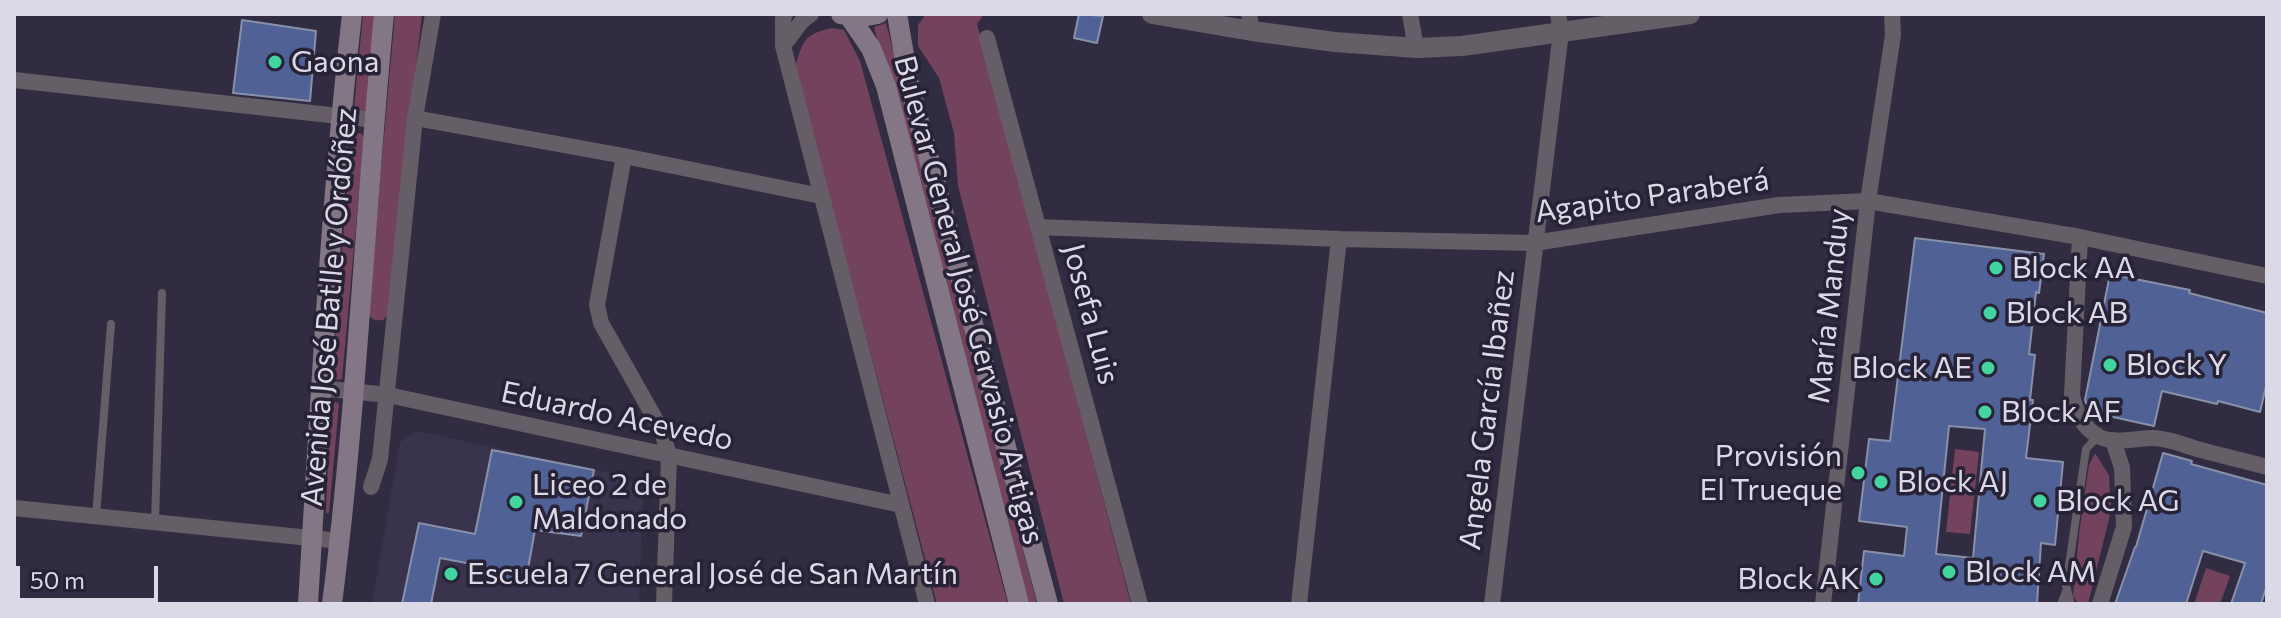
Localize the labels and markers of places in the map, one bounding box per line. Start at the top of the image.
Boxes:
place label: Gaona [291,44,379,80]
marker: Gaona [266,53,284,71]
place label: Block AA [2012,250,2135,286]
marker: Block AA [1987,259,2005,277]
place label: Block AB [2006,295,2128,331]
marker: Block AB [1981,304,1999,322]
place label: Block Y [2126,347,2227,383]
place label: Block AE [1852,350,1972,386]
marker: Block Y [2101,356,2119,374]
marker: Block AE [1979,359,1997,377]
place label: Block AF [2001,394,2121,430]
marker: Block AF [1976,403,1994,421]
place label: Provisión El Trueque [1699,438,1842,508]
marker: Provisión El Trueque [1849,464,1867,482]
place label: Block AJ [1897,464,2008,500]
place label: Liceo 2 de Maldonado [532,467,687,538]
marker: Block AJ [1872,473,1890,491]
place label: Block AG [2056,483,2180,519]
marker: Block AG [2031,492,2049,510]
marker: Liceo 2 de Maldonado [507,493,525,511]
place label: Block AM [1965,554,2096,590]
place label: Escuela 7 General José de San Martín [467,556,958,592]
place label: Block AK [1737,561,1860,597]
marker: Block AM [1940,563,1958,581]
marker: Escuela 7 General José de San Martín [442,565,460,583]
marker: Block AK [1867,570,1885,588]

